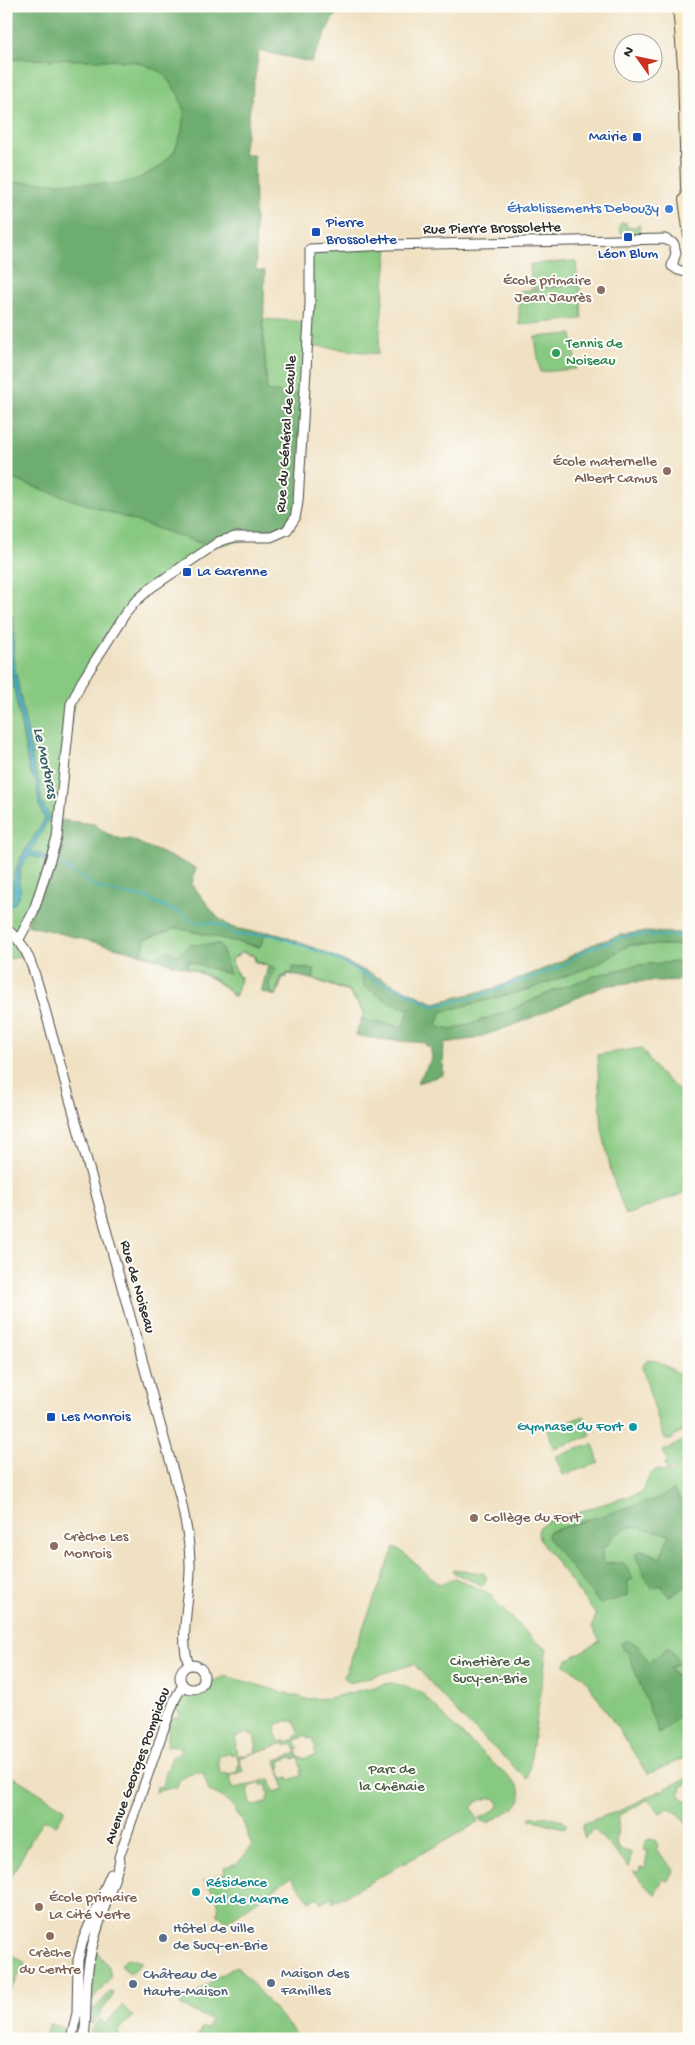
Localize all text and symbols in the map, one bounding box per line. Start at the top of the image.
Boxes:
north arrow [612,32,662,82]
text: N [620,44,639,61]
place label: Mairie [589,128,627,146]
marker: Mairie [631,131,643,143]
place label: Établissements Debouzy [507,200,660,218]
marker: Établissements Debouzy [663,203,675,215]
place label: Pierre Brossolette [325,214,397,249]
street label: Rue Pierre Brossolette [423,219,561,239]
marker: Pierre Brossolette [310,226,322,238]
marker: Léon Blum [622,231,634,243]
place label: Léon Blum [598,245,659,263]
place label: École primaire Jean Jaurès [503,272,591,307]
marker: École primaire Jean Jaurès [595,284,607,296]
place label: Tennis de Noiseau [565,335,623,370]
marker: Tennis de Noiseau [550,347,562,359]
street label: Rue du Général de Gaulle [273,355,301,513]
place label: École maternelle Albert Camus [553,453,657,488]
marker: École maternelle Albert Camus [661,465,673,477]
place label: La Garenne [197,563,267,581]
marker: La Garenne [181,566,193,578]
water label: Le Morbras [27,726,61,802]
street label: Rue de Noiseau [115,1238,159,1336]
place label: Les Monrois [61,1408,131,1426]
marker: Les Monrois [45,1411,57,1423]
place label: Gymnase du Fort [517,1418,625,1436]
marker: Gymnase du Fort [627,1421,639,1433]
place label: Collège du Fort [484,1509,582,1527]
marker: Collège du Fort [468,1512,480,1524]
place label: Crèche Les Monrois [64,1528,129,1563]
marker: Crèche Les Monrois [48,1540,60,1552]
park label: Cimetière de Sucy-en-Brie [450,1653,530,1688]
street label: Avenue Georges Pompidou [101,1685,175,1847]
park label: Parc de la Chênaie [359,1761,425,1796]
place label: Résidence Val de Marne [205,1874,289,1909]
marker: Résidence Val de Marne [190,1886,202,1898]
place label: École primaire La Cité Verte [49,1889,137,1924]
marker: École primaire La Cité Verte [33,1901,45,1913]
place label: Hôtel de ville de Sucy-en-Brie [173,1920,268,1955]
marker: Crèche du Centre [44,1930,56,1942]
marker: Hôtel de ville de Sucy-en-Brie [157,1932,169,1944]
place label: Crèche du Centre [19,1944,81,1979]
place label: Maison des Familles [280,1965,350,2000]
place label: Château de Haute-Maison [143,1966,228,2001]
marker: Maison des Familles [265,1977,277,1989]
marker: Château de Haute-Maison [127,1978,139,1990]

